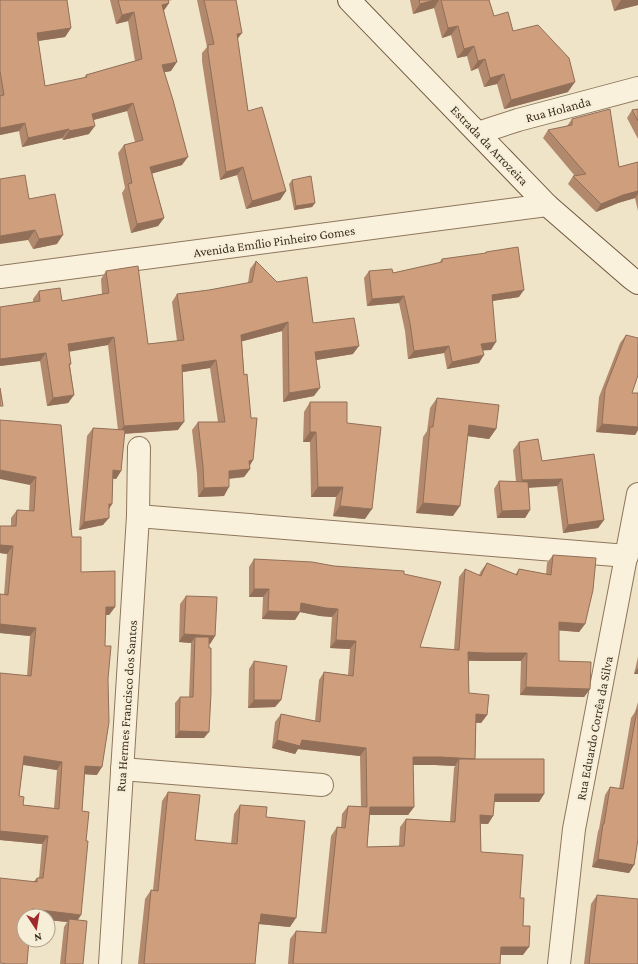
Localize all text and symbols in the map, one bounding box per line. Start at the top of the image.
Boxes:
street label: Rua Holanda [524,94,592,125]
street label: Estrada da Arrozeira [448,102,532,188]
street label: Avenida Emílio Pinheiro Gomes [192,223,356,260]
street label: Rua Hermes Francisco dos Santos [113,619,140,793]
street label: Rua Eduardo Corrêa da Silva [573,655,616,801]
north arrow [16,908,56,948]
text: N [33,931,43,945]

